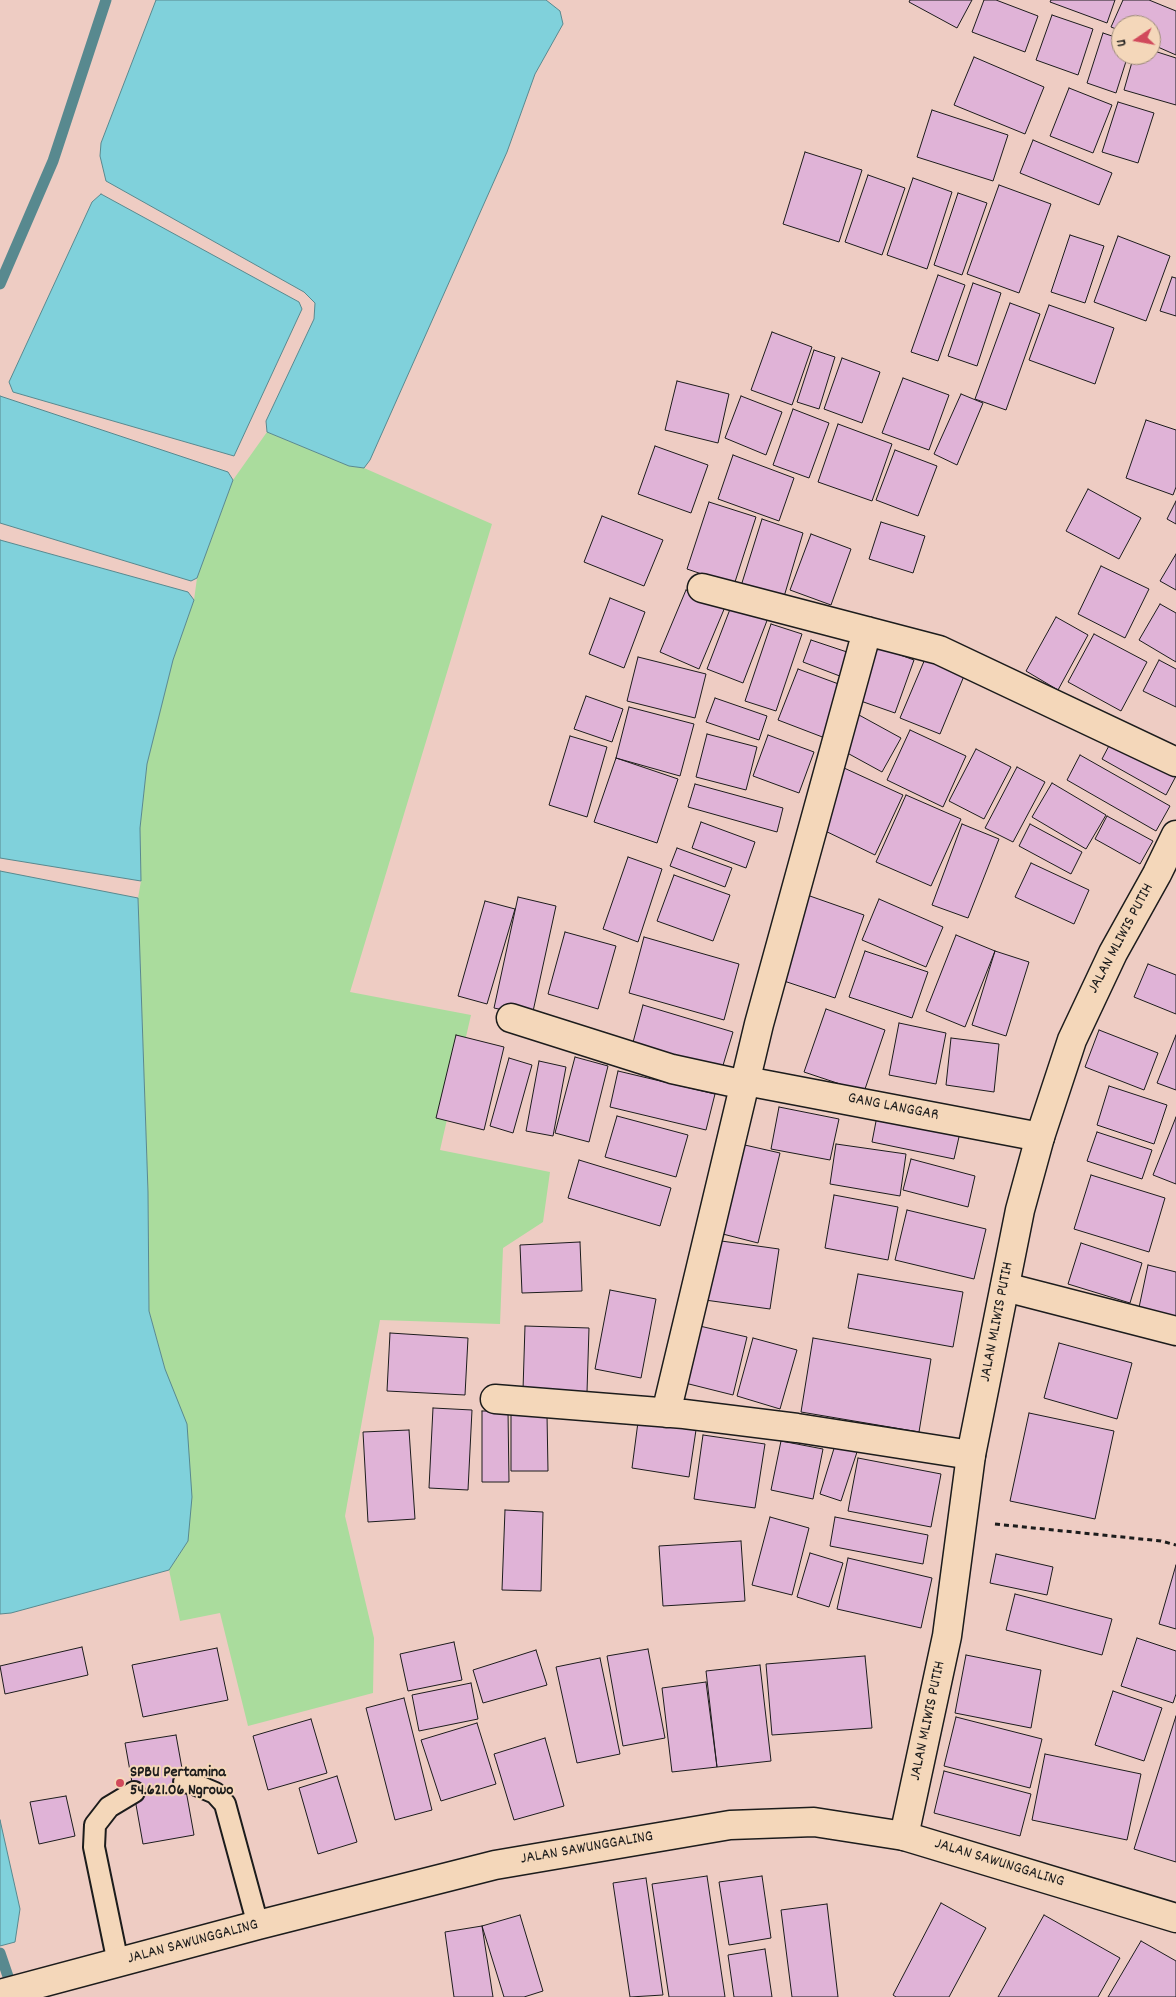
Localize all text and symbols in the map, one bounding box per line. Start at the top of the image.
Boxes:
north arrow [1111,15,1161,65]
text: U [1112,38,1133,48]
street label: JALAN MLIWIS PUTIH [1085,881,1159,997]
street label: GANG LANGGAR [846,1090,940,1126]
street label: JALAN MLIWIS PUTIH [977,1260,1019,1384]
street label: JALAN MLIWIS PUTIH [907,1659,951,1783]
place label: SPBU Pertamina 54.621.06 Ngrowo [130,1764,233,1802]
marker: SPBU Pertamina 54.621.06 Ngrowo [114,1777,126,1789]
street label: JALAN SAWUNGGALING [519,1828,655,1870]
street label: JALAN SAWUNGGALING [932,1835,1066,1893]
street label: JALAN SAWUNGGALING [126,1916,260,1970]

